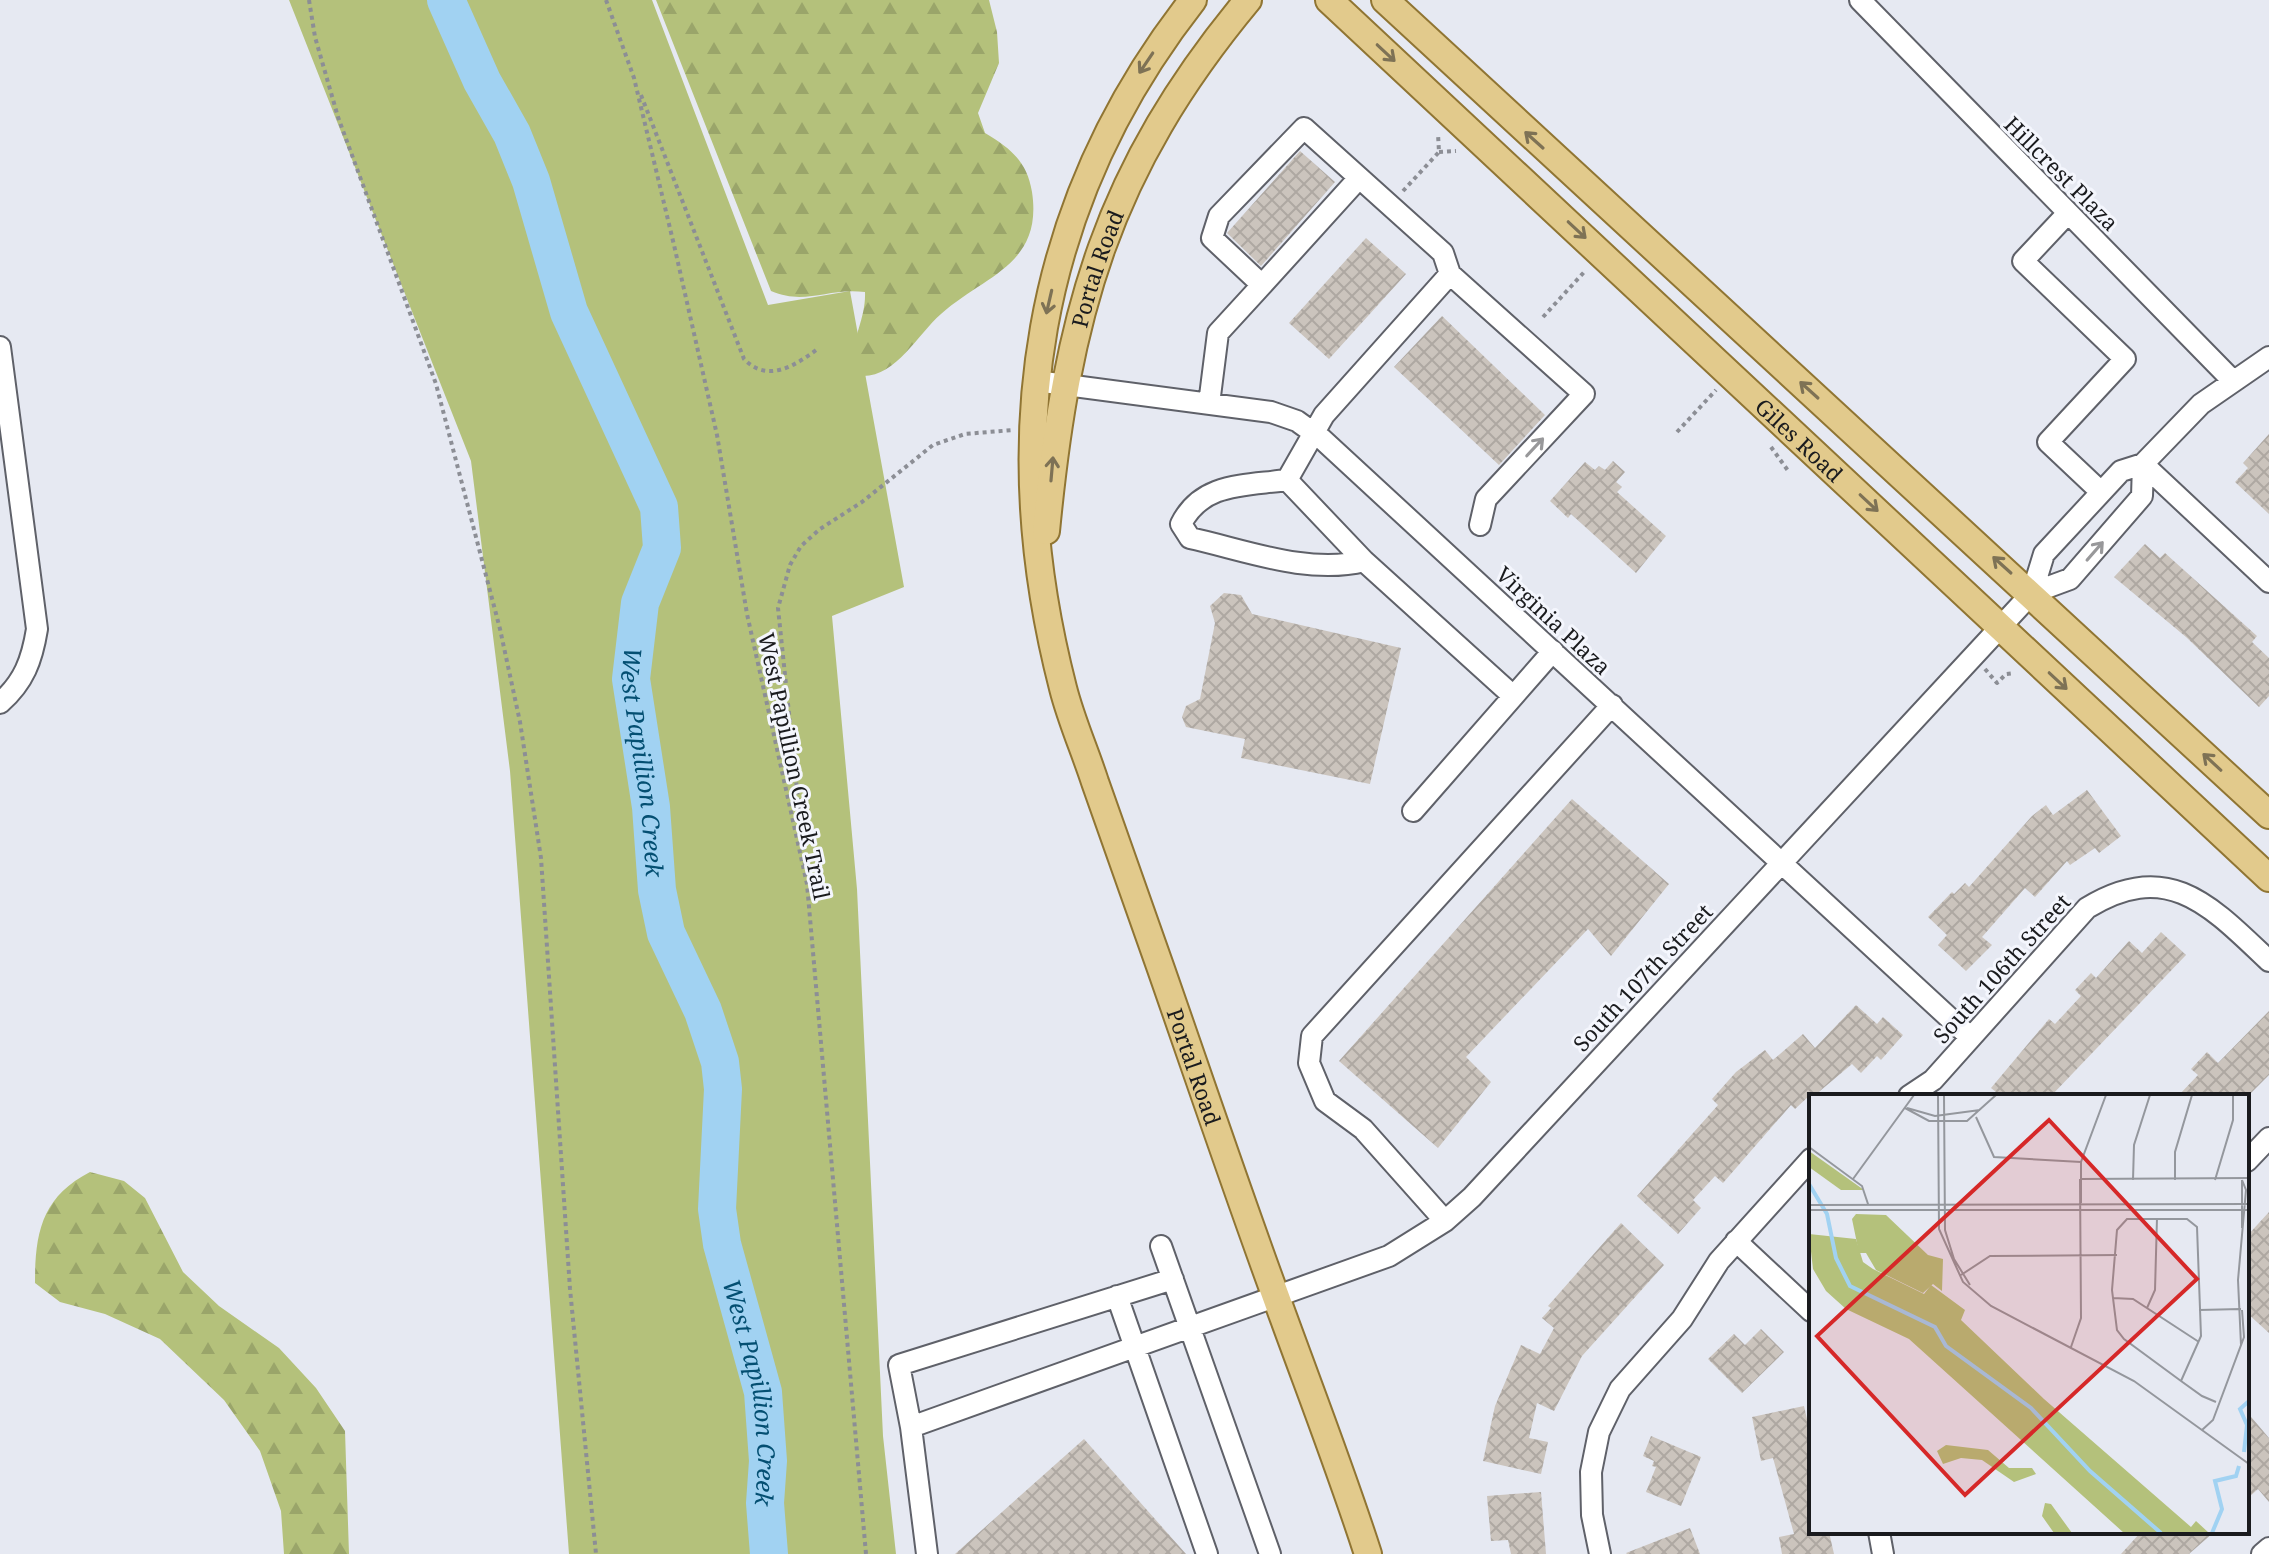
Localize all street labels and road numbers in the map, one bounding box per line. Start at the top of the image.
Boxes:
street label: Hillcrest Plaza [1998,109,2126,237]
street label: Portal Road [1064,205,1130,330]
street label: Giles Road [1749,391,1850,488]
street label: Virginia Plaza [1490,559,1618,681]
street label: West Papillion Creek Trail [752,630,838,902]
street label: South 106th Street [1926,887,2076,1049]
street label: South 107th Street [1566,896,1719,1057]
street label: Portal Road [1161,1004,1229,1130]

